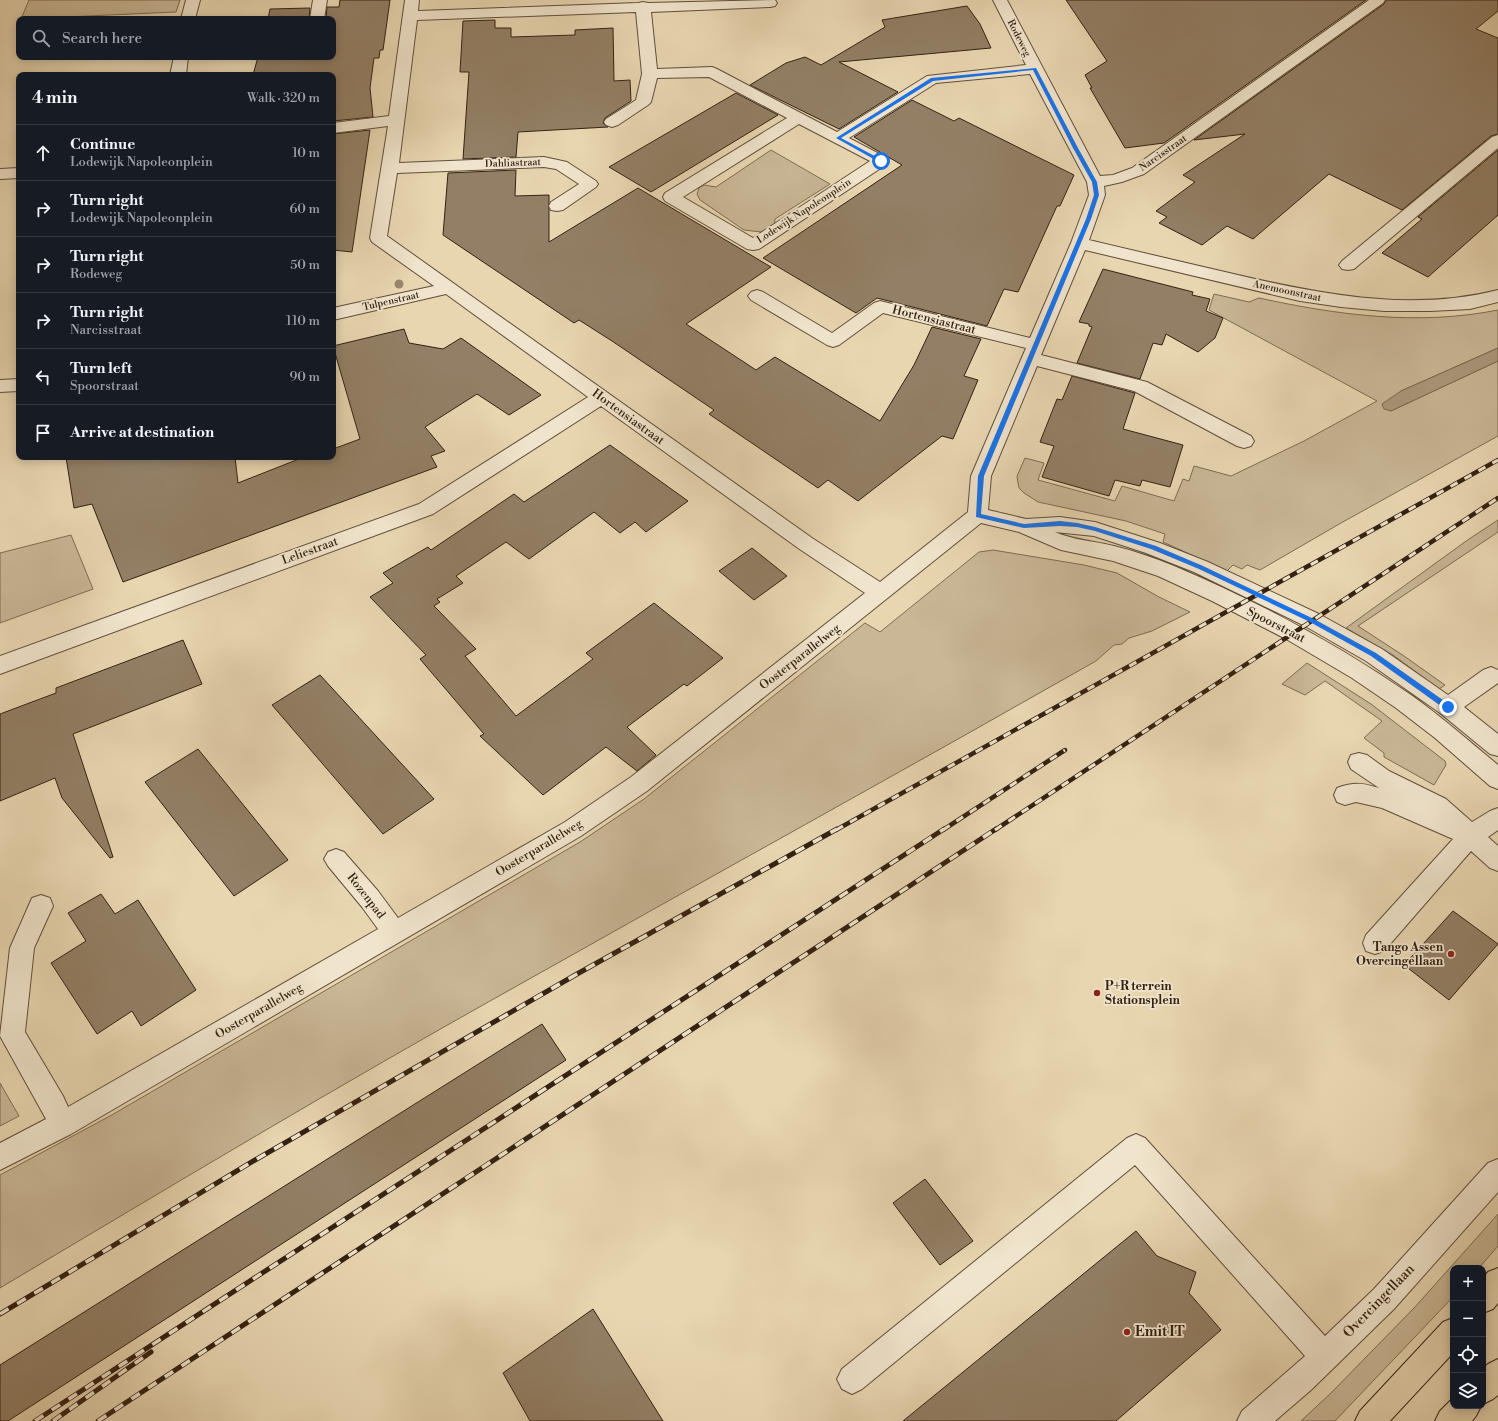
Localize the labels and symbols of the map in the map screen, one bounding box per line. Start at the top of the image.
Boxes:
street label: Rodeweg [1005,17,1034,59]
street label: Narcisstraat [1137,132,1189,174]
route start [872,152,890,170]
street label: Dahliastraat [485,156,542,170]
street label: Lodewijk Napoleonplein [755,176,853,246]
street label: Anemoonstraat [1251,278,1323,304]
street label: Tulpenstraat [362,289,421,313]
street label: Hortensiastraat [891,302,978,338]
street label: Hortensiastraat [589,386,668,449]
street label: Leliestraat [280,534,341,568]
street label: Spoorstraat [1244,604,1308,646]
street label: Oosterparallelweg [757,620,844,693]
route end [1439,698,1457,716]
street label: Oosterparallelweg [493,816,586,880]
street label: Rozenpad [344,870,389,922]
place label: Tango Assen Overcingellaan [1356,940,1444,969]
marker: Tango Assen Overcingellaan [1446,949,1456,959]
street label: Oosterparallelweg [213,979,306,1042]
place label: P+R terrein Stationsplein [1105,979,1181,1008]
marker: P+R terrein Stationsplein [1092,988,1102,998]
street label: Overcingellaan [1339,1260,1419,1342]
place label: Emit IT [1135,1323,1185,1341]
marker: Emit IT [1122,1327,1132,1337]

